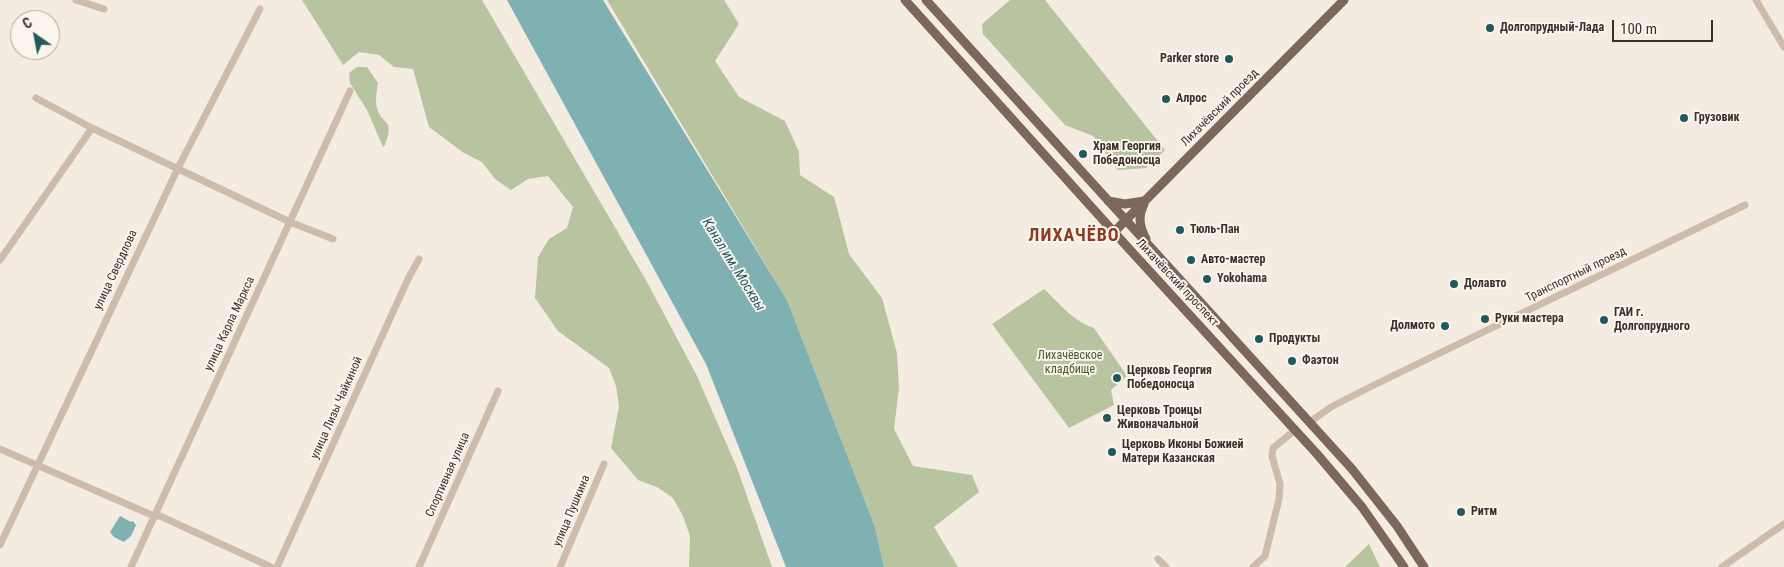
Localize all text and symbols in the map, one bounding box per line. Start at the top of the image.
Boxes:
north arrow [10,10,60,60]
scale bar [1614,10,1715,42]
text: С [20,14,35,32]
text: 100 m [1620,20,1657,38]
place label: Долгопрудный-Лада [1500,21,1604,35]
marker: Долгопрудный-Лада [1484,22,1496,34]
place label: Parker store [1160,52,1219,66]
marker: Parker store [1223,53,1235,65]
street label: Лихачёвский проезд [1178,66,1262,150]
place label: Алрос [1176,92,1207,106]
marker: Алрос [1160,93,1172,105]
place label: Грузовик [1694,111,1740,125]
marker: Грузовик [1678,112,1690,124]
place label: Храм Георгия Победоносца [1093,140,1161,168]
marker: Храм Георгия Победоносца [1077,148,1089,160]
water label: Канал им. Москвы [698,216,768,314]
place label: Тюль-Пан [1190,223,1240,237]
marker: Тюль-Пан [1174,224,1186,236]
district label: ЛИХАЧЁВО [1027,225,1121,247]
street label: улица Свердлова [91,228,141,312]
street label: Лихачёвский проспект [1133,236,1221,330]
street label: Транспортный проезд [1523,244,1629,306]
place label: Авто-мастер [1201,253,1266,267]
marker: Авто-мастер [1185,254,1197,266]
place label: Yokohama [1217,272,1267,286]
marker: Yokohama [1201,273,1213,285]
street label: улица Карла Маркса [202,275,258,373]
place label: Долавто [1464,277,1507,291]
marker: Долавто [1448,278,1460,290]
place label: ГАИ г. Долгопрудного [1614,306,1690,334]
place label: Руки мастера [1495,312,1564,326]
marker: Руки мастера [1479,313,1491,325]
marker: ГАИ г. Долгопрудного [1598,314,1610,326]
place label: Долмото [1390,319,1435,333]
marker: Долмото [1439,320,1451,332]
place label: Продукты [1269,332,1320,346]
marker: Продукты [1253,333,1265,345]
park label: Лихачёвское кладбище [1038,349,1102,377]
street label: улица Лизы Чайкиной [308,354,366,462]
place label: Фаэтон [1302,354,1339,368]
marker: Фаэтон [1286,355,1298,367]
place label: Церковь Георгия Победоносца [1127,364,1212,392]
marker: Церковь Георгия Победоносца [1111,372,1123,384]
place label: Церковь Троицы Живоначальной [1117,404,1202,432]
marker: Церковь Троицы Живоначальной [1101,412,1113,424]
street label: Спортивная улица [423,430,473,520]
place label: Церковь Иконы Божией Матери Казанская [1122,438,1244,466]
marker: Церковь Иконы Божией Матери Казанская [1106,446,1118,458]
street label: улица Пушкина [550,473,594,549]
place label: Ритм [1471,505,1497,519]
marker: Ритм [1455,506,1467,518]

